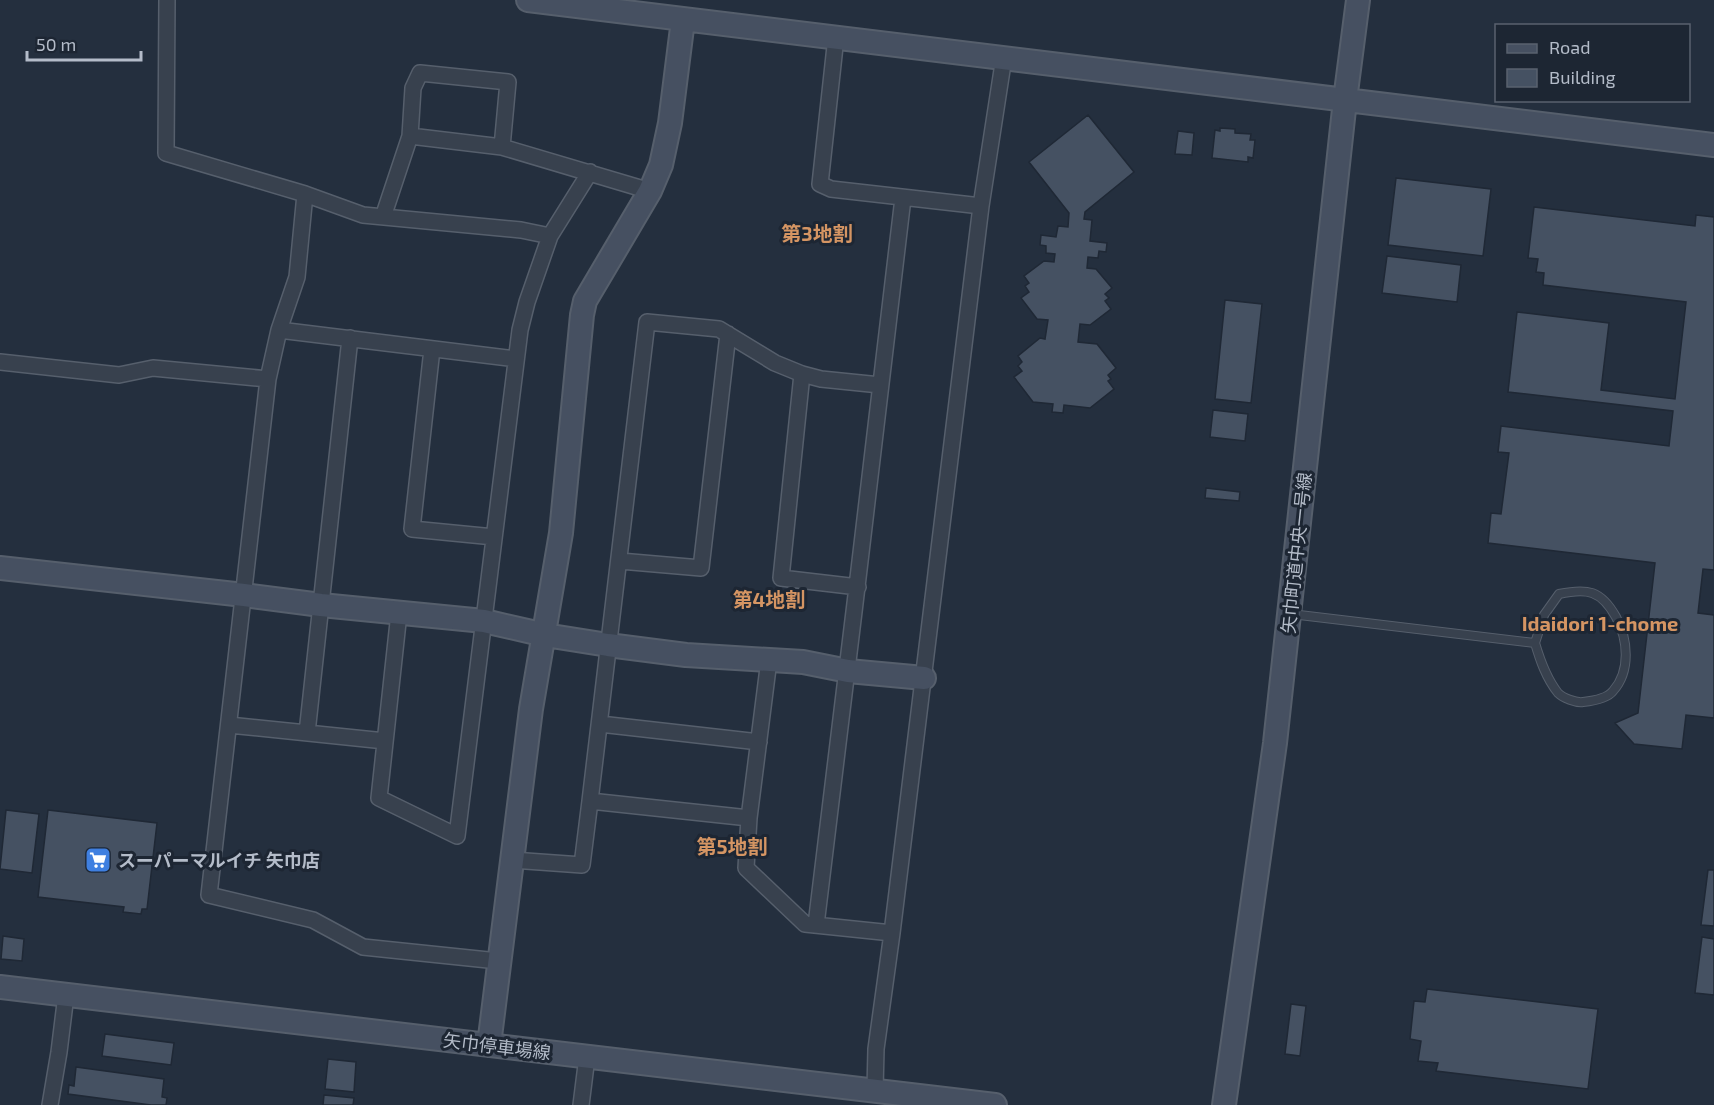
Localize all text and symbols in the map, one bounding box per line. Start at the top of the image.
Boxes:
scale bar [27,24,141,62]
legend [1495,24,1690,102]
text: 50 m [36,33,76,55]
text: Road [1549,36,1590,58]
text: Building [1549,66,1616,88]
district label: 第3地割 [781,221,853,245]
street label: 矢巾町道中央一号線 [1277,471,1315,635]
district label: 第4地割 [733,587,805,611]
district label: Idaidori 1-chome [1522,611,1678,635]
district label: 第5地割 [696,834,768,858]
supermarket icon: スーパーマルイチ 矢巾店 [83,845,113,875]
place label: スーパーマルイチ 矢巾店 [118,849,320,871]
street label: 矢巾停車場線 [442,1029,552,1063]

